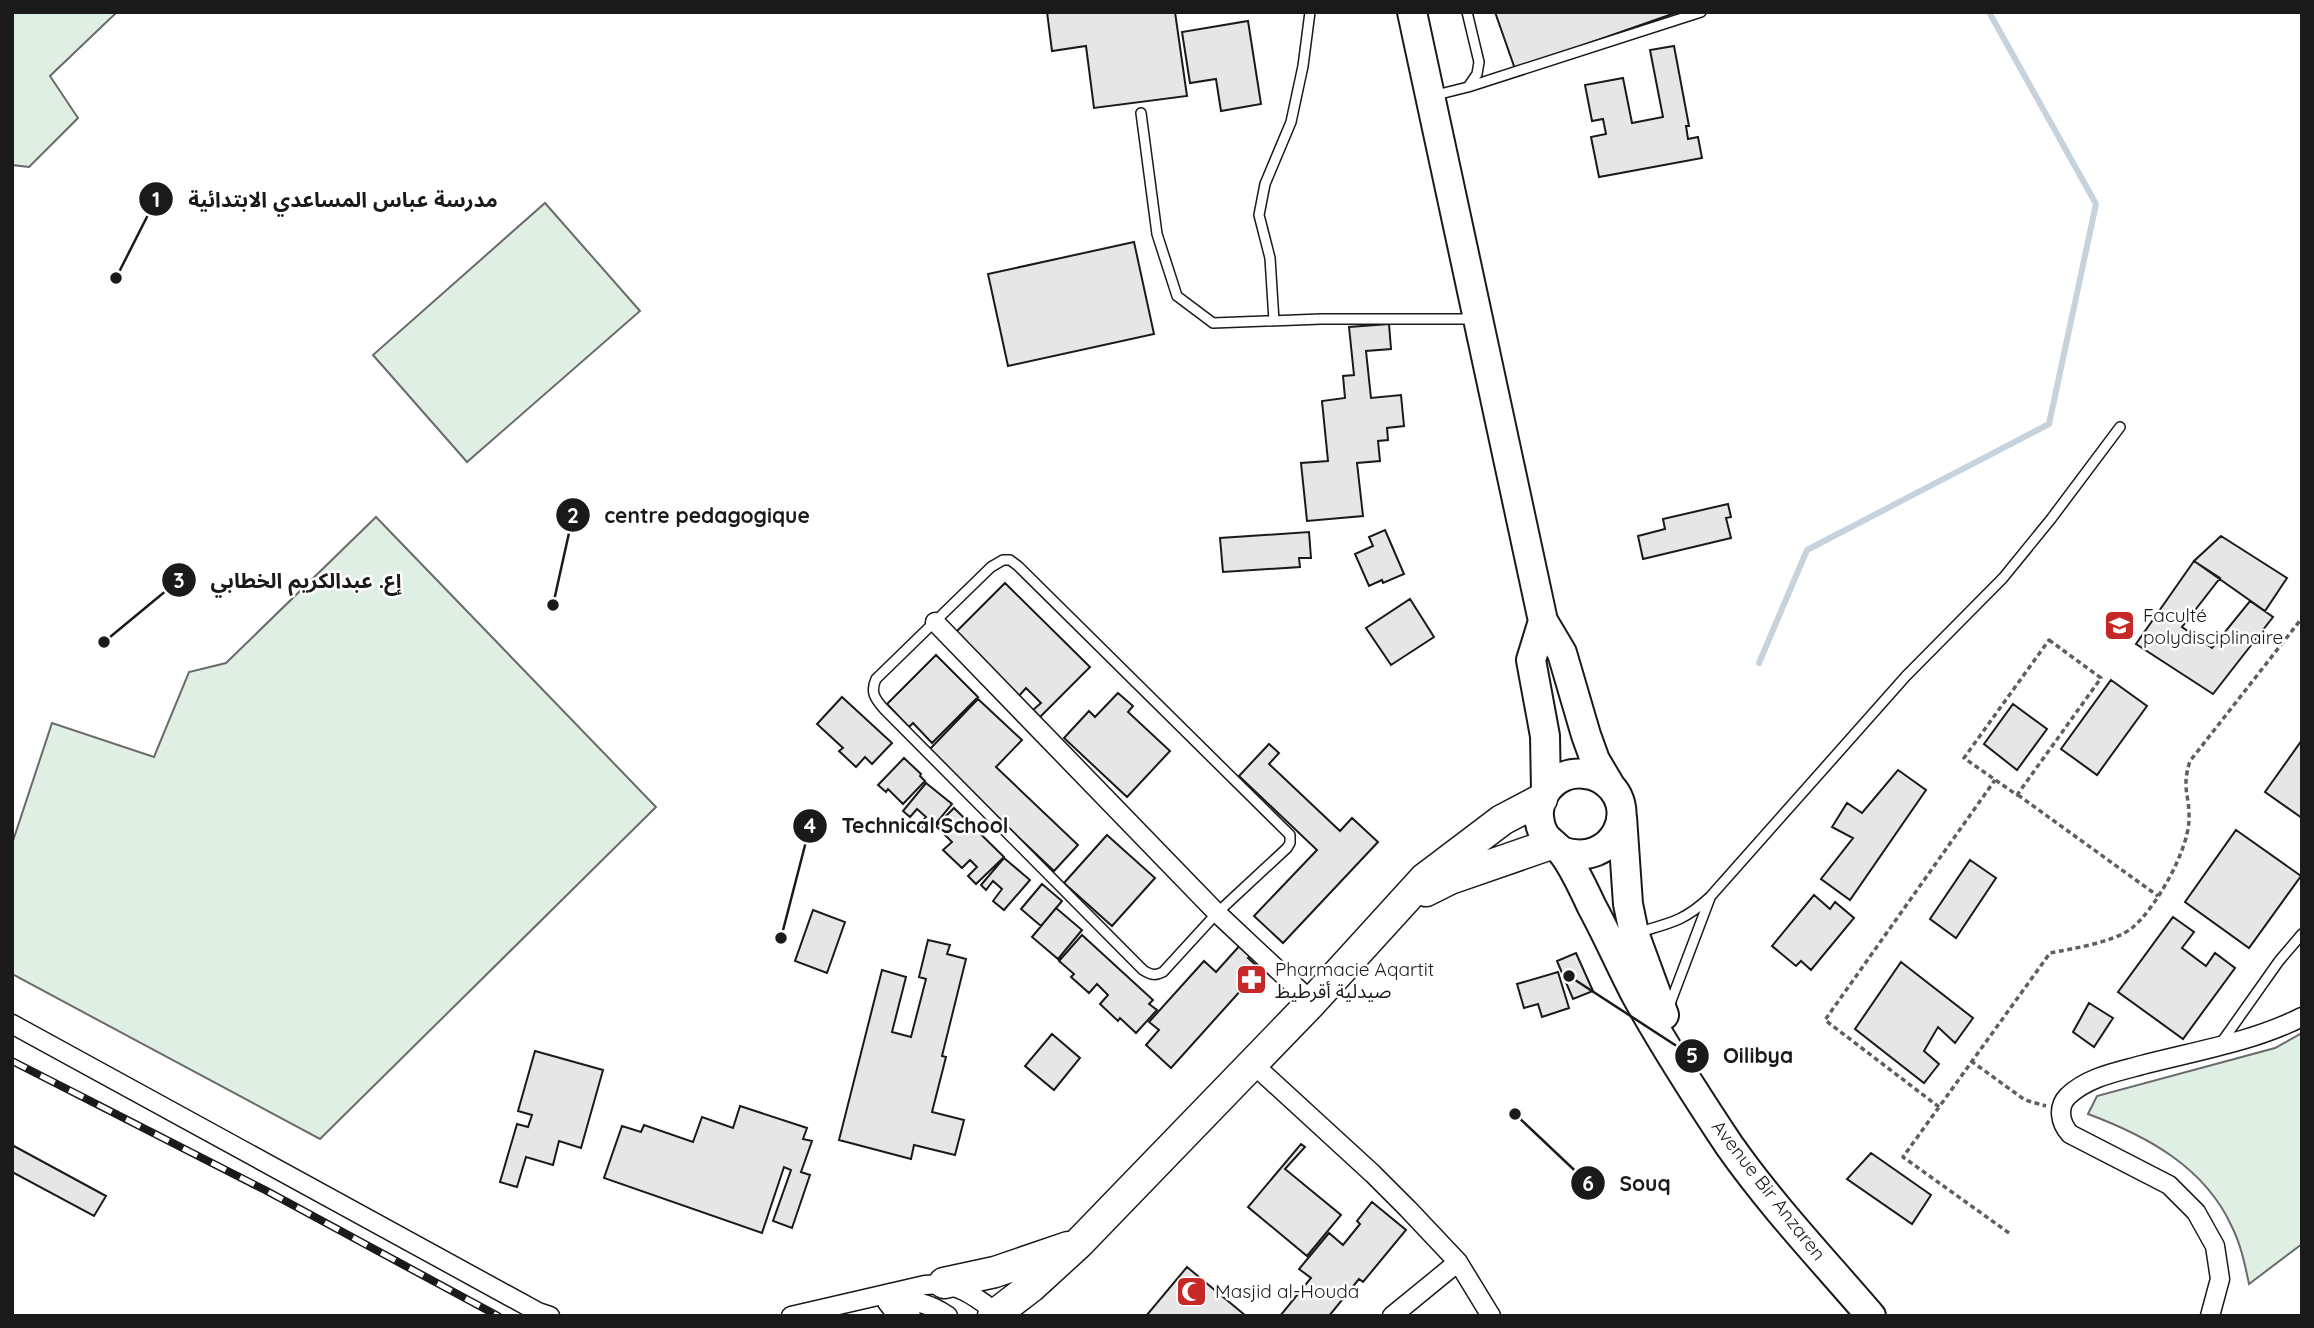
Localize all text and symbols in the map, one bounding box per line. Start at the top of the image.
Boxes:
callout: مدرسة عباس المساعدي الابتدائية [139,178,512,220]
text: 1 [152,186,160,212]
text: مدرسة عباس المساعدي الابتدائية [188,186,498,217]
callout: centre pedagogique [555,494,824,536]
text: 2 [567,502,579,528]
text: centre pedagogique [604,502,810,528]
callout: إع. عبدالكريم الخطابي [161,559,416,601]
text: 3 [173,567,185,593]
text: إع. عبدالكريم الخطابي [210,567,402,598]
place label: Faculté polydisciplinaire [2143,603,2283,649]
school or university icon: Faculté polydisciplinaire [2103,609,2137,643]
callout: Technical School [792,805,1022,847]
text: 4 [804,812,816,838]
text: Technical School [841,812,1009,838]
place label: Pharmacie Aqartit صيدلية أقرطيط [1275,957,1434,1003]
pharmacy icon: Pharmacie Aqartit صيدلية أقرطيط [1235,963,1269,997]
callout: Oilibya [1674,1035,1808,1077]
text: 5 [1686,1042,1698,1068]
text: Oilibya [1723,1042,1793,1068]
street label: Avenue Bir Anzaren [1707,1115,1831,1265]
callout: Souq [1570,1162,1684,1204]
text: 6 [1582,1170,1594,1196]
text: Souq [1619,1170,1671,1196]
mosque icon: Masjid al-Houda [1175,1274,1209,1308]
place label: Masjid al-Houda [1215,1279,1359,1303]

